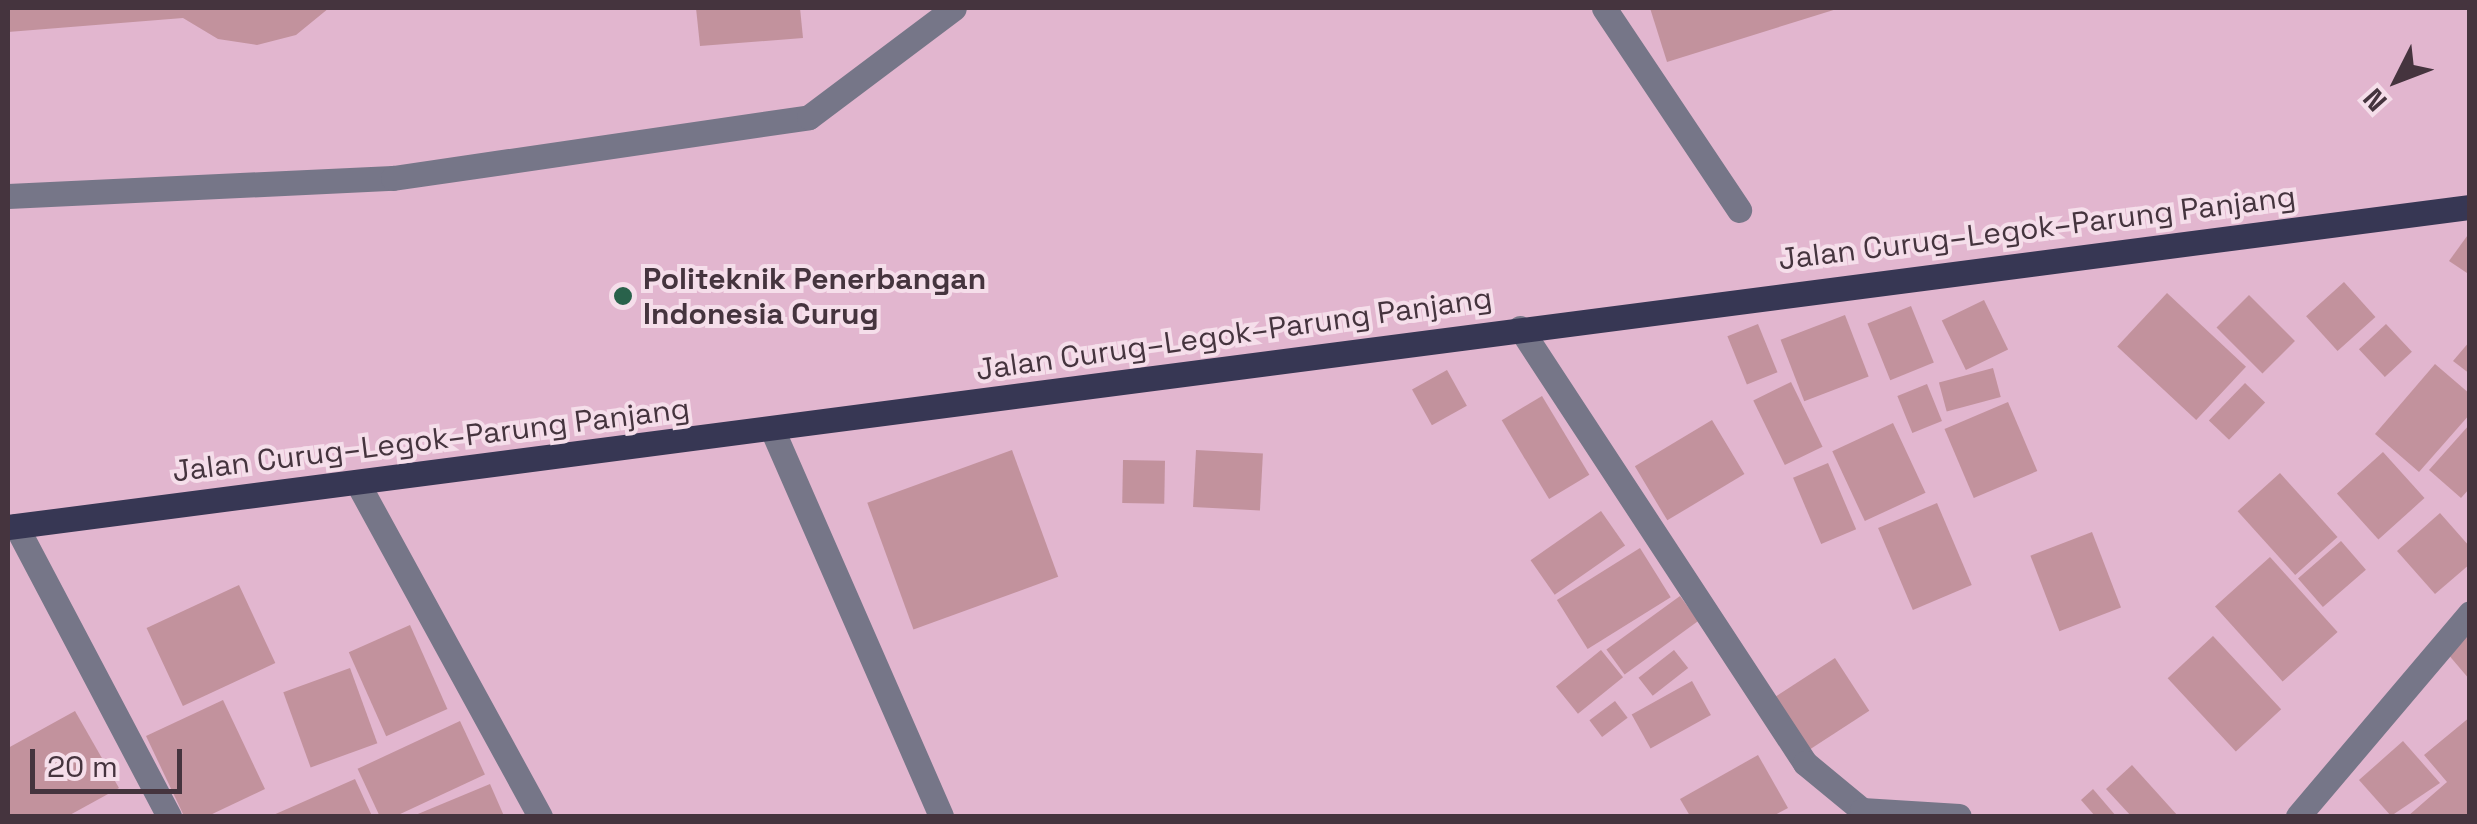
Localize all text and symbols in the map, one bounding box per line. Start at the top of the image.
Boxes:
north arrow [2347,30,2447,130]
text: N [2355,81,2394,119]
street label: Jalan Curug–Legok–Parung Panjang [1776,178,2298,278]
place label: Politeknik Penerbangan Indonesia Curug [643,261,986,332]
street label: Jalan Curug–Legok–Parung Panjang [974,280,1494,388]
marker: Politeknik Penerbangan Indonesia Curug [612,285,634,307]
street label: Jalan Curug–Legok–Parung Panjang [170,390,692,490]
scale bar [35,729,188,791]
text: 20 m [47,747,118,786]

